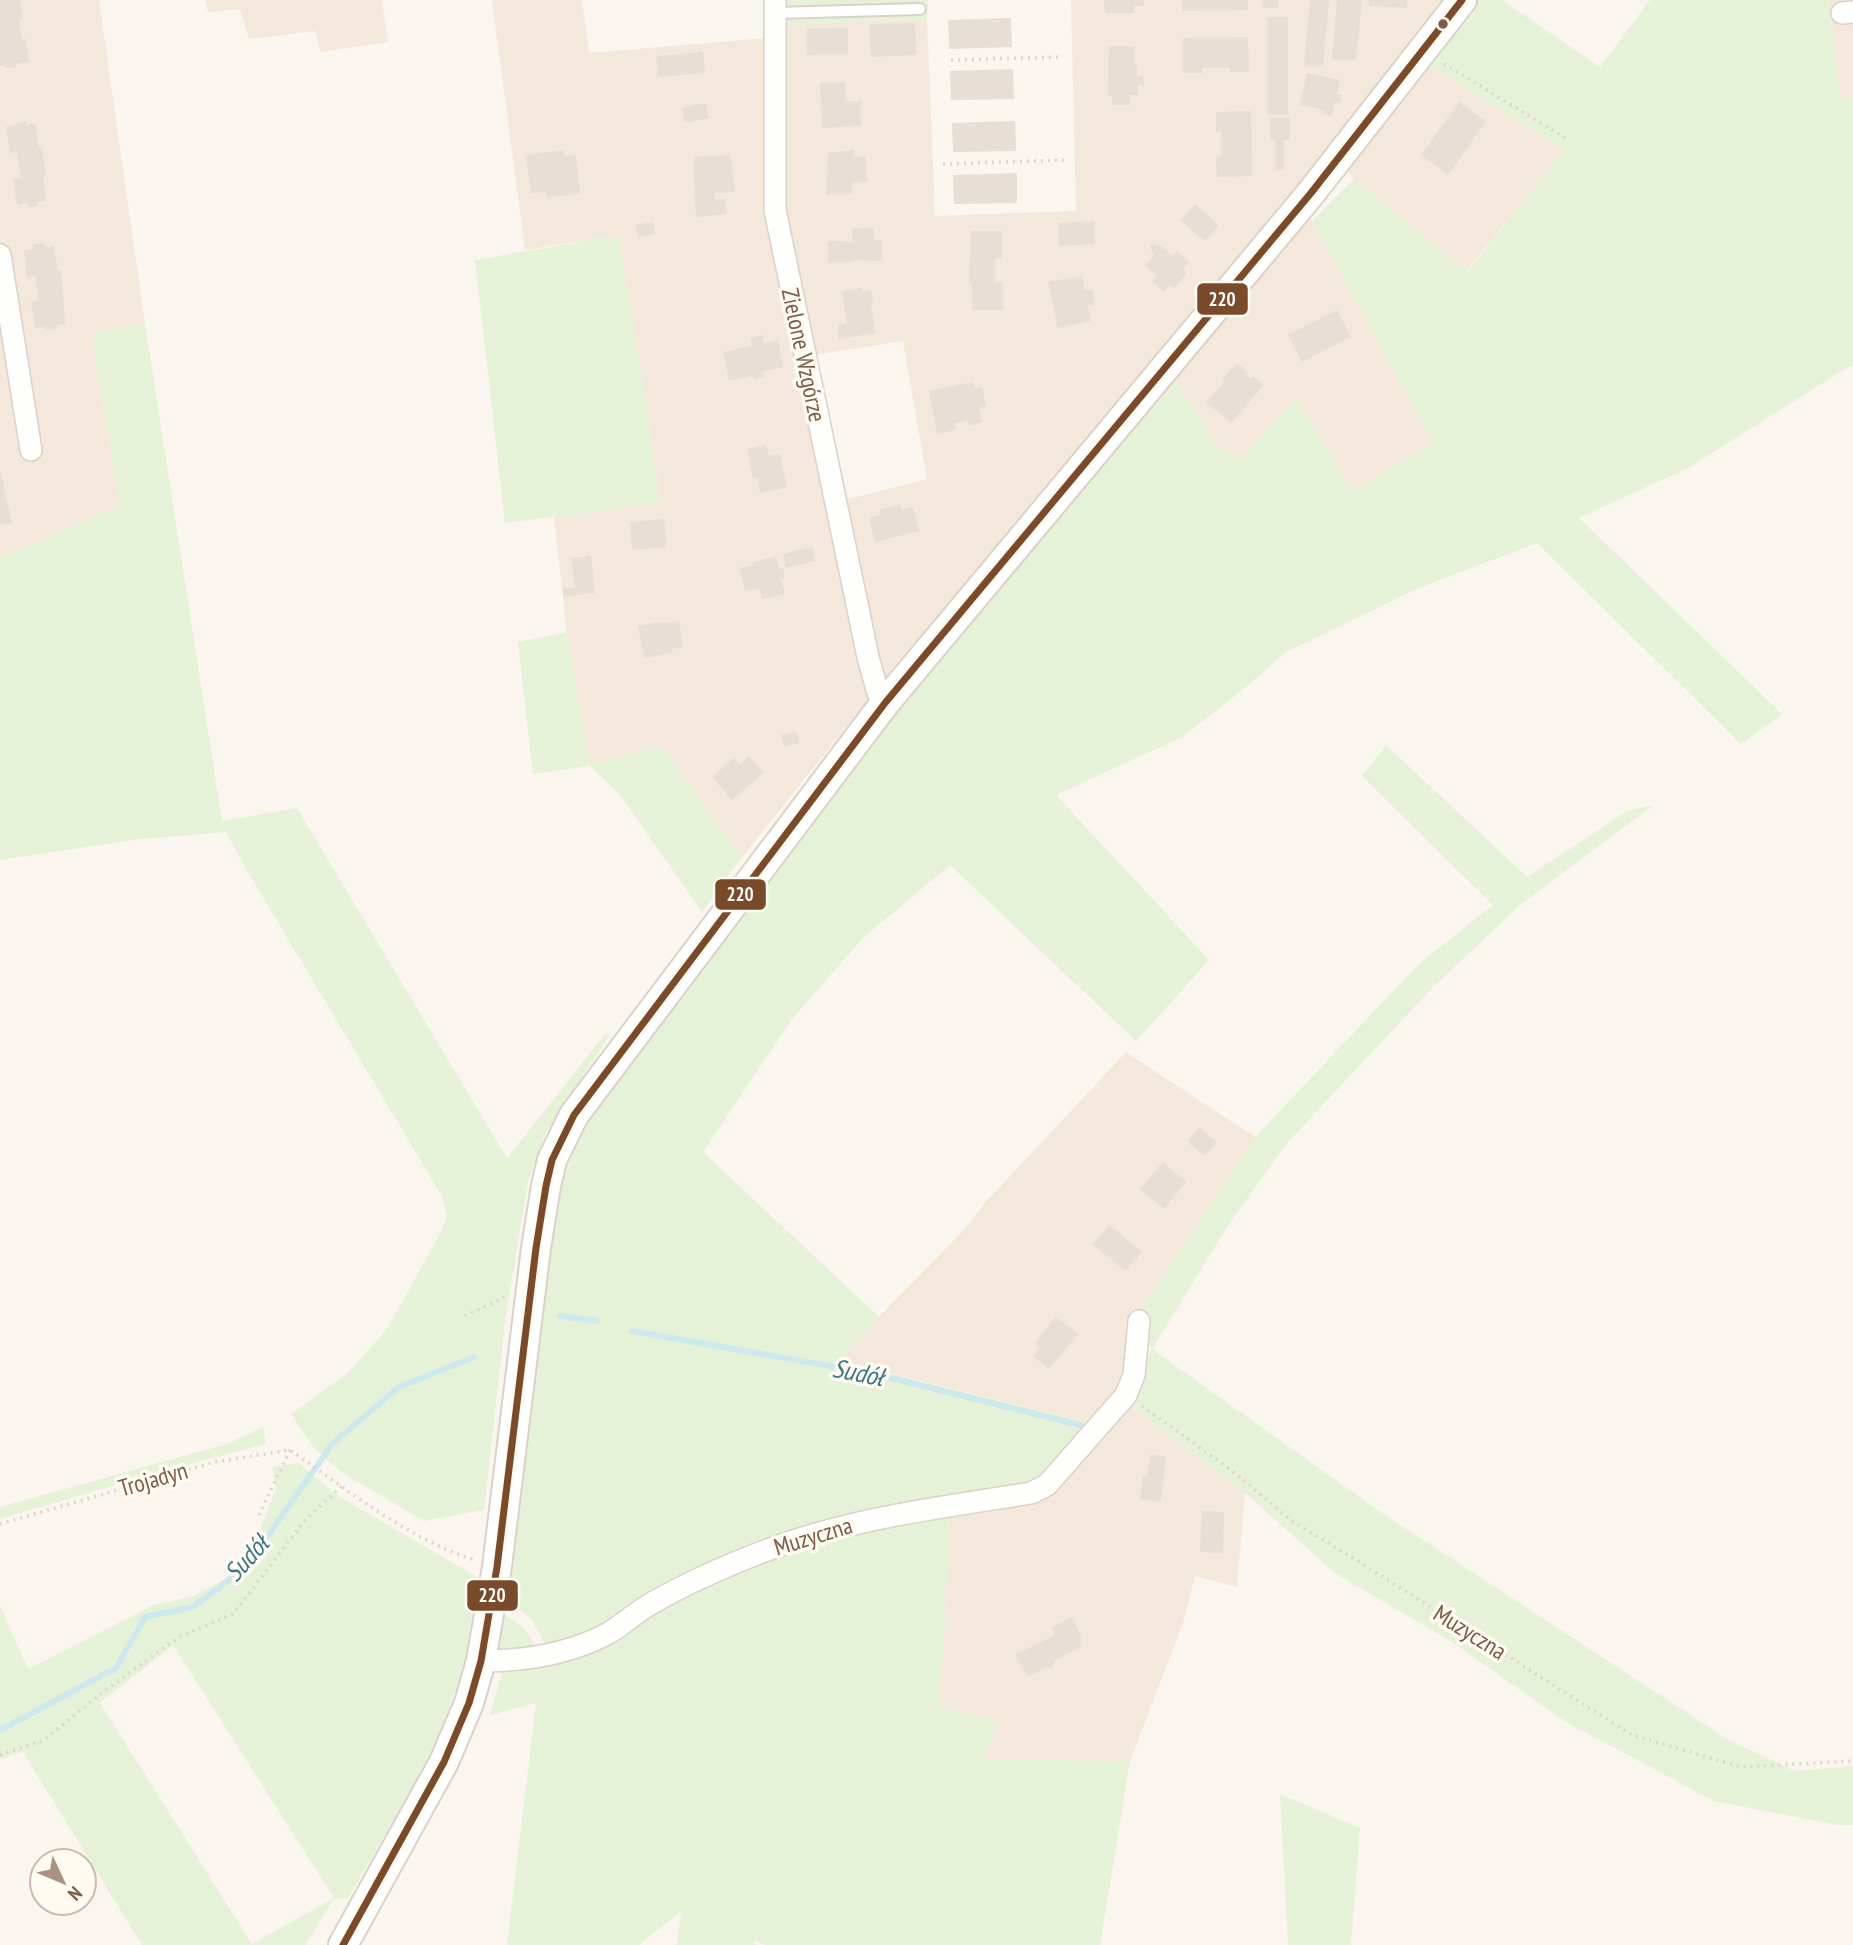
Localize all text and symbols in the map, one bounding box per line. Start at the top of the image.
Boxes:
unlabelled marker [1436,17,1450,31]
line badge: 220 [1196,282,1249,316]
street label: Zielone Wzgórze [775,285,833,425]
text: 220 [1208,287,1236,311]
line badge: 220 [714,878,767,911]
text: 220 [726,882,754,906]
water label: Sudół [830,1351,890,1394]
street label: Trojadyn [115,1454,191,1504]
street label: Muzyczna [770,1509,856,1563]
water label: Sudół [217,1525,278,1588]
line badge: 220 [466,1579,519,1612]
text: 220 [478,1583,506,1607]
street label: Muzyczna [1428,1598,1512,1666]
north arrow [28,1847,98,1917]
text: N [63,1882,87,1906]

